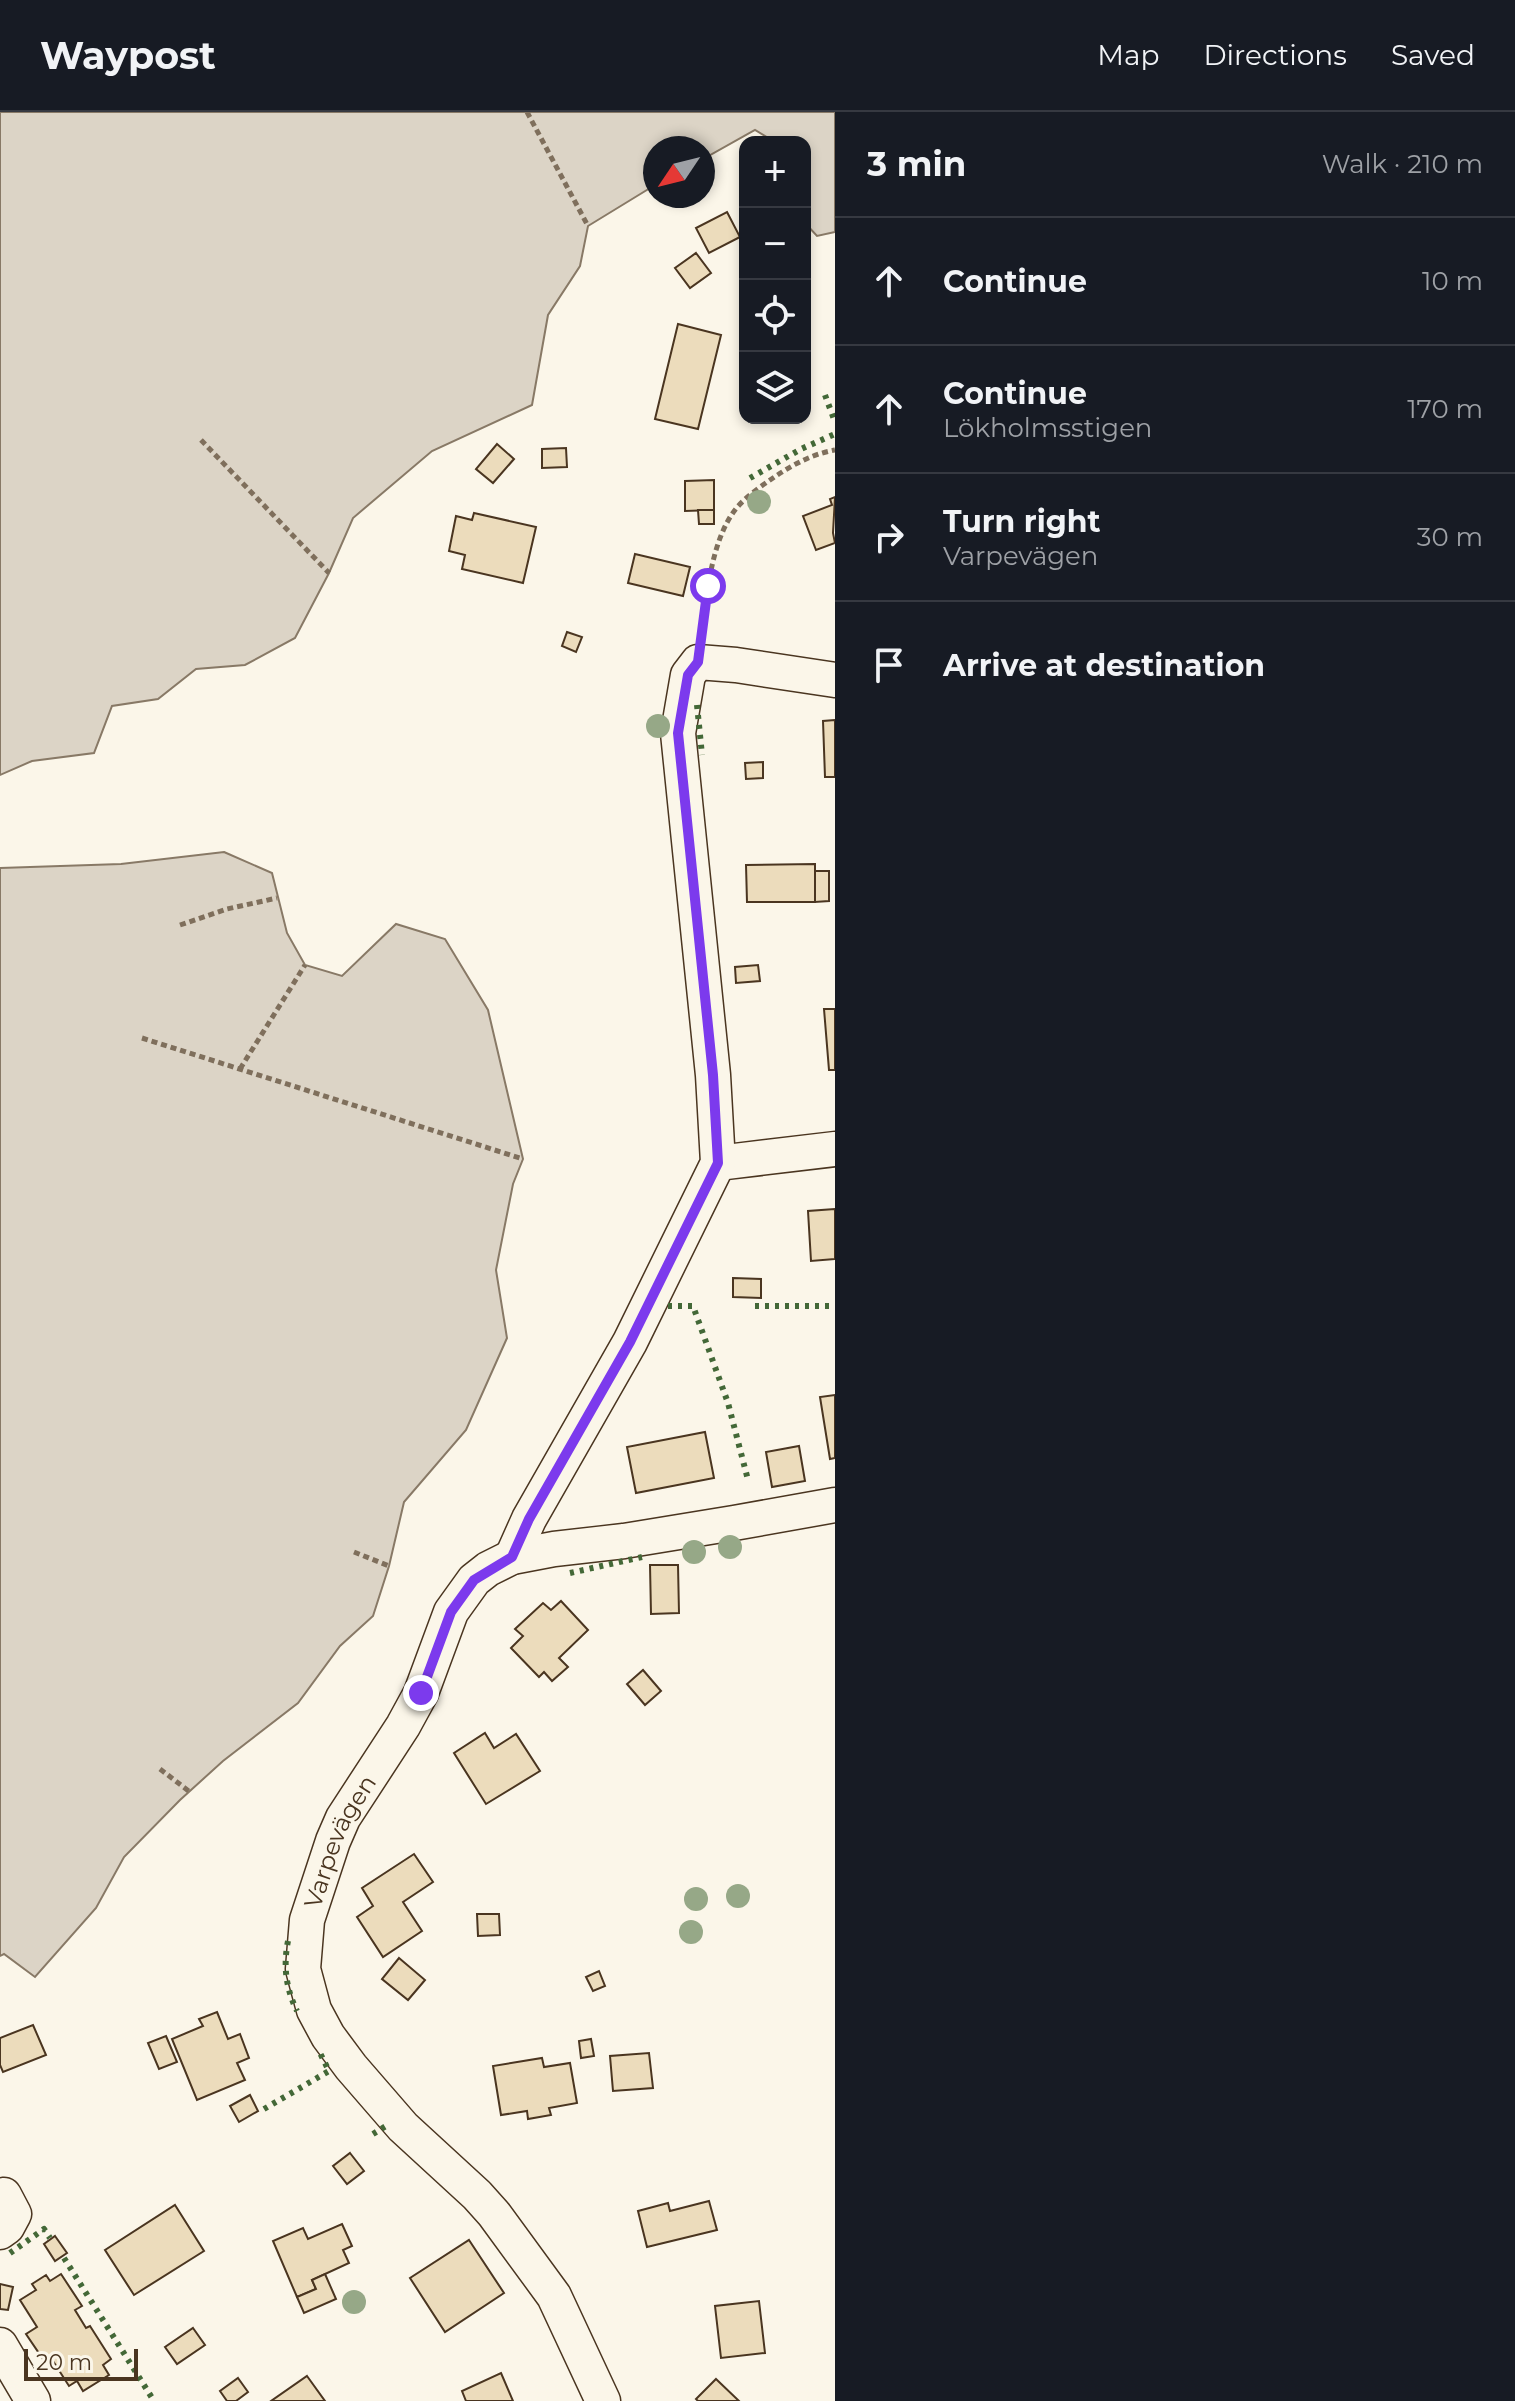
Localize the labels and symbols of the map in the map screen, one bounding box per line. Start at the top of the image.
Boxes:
north arrow [643,136,715,208]
route start [690,568,726,604]
route end [403,1675,439,1711]
street label: Varpevägen [297,1769,382,1912]
scale bar [24,2345,138,2381]

